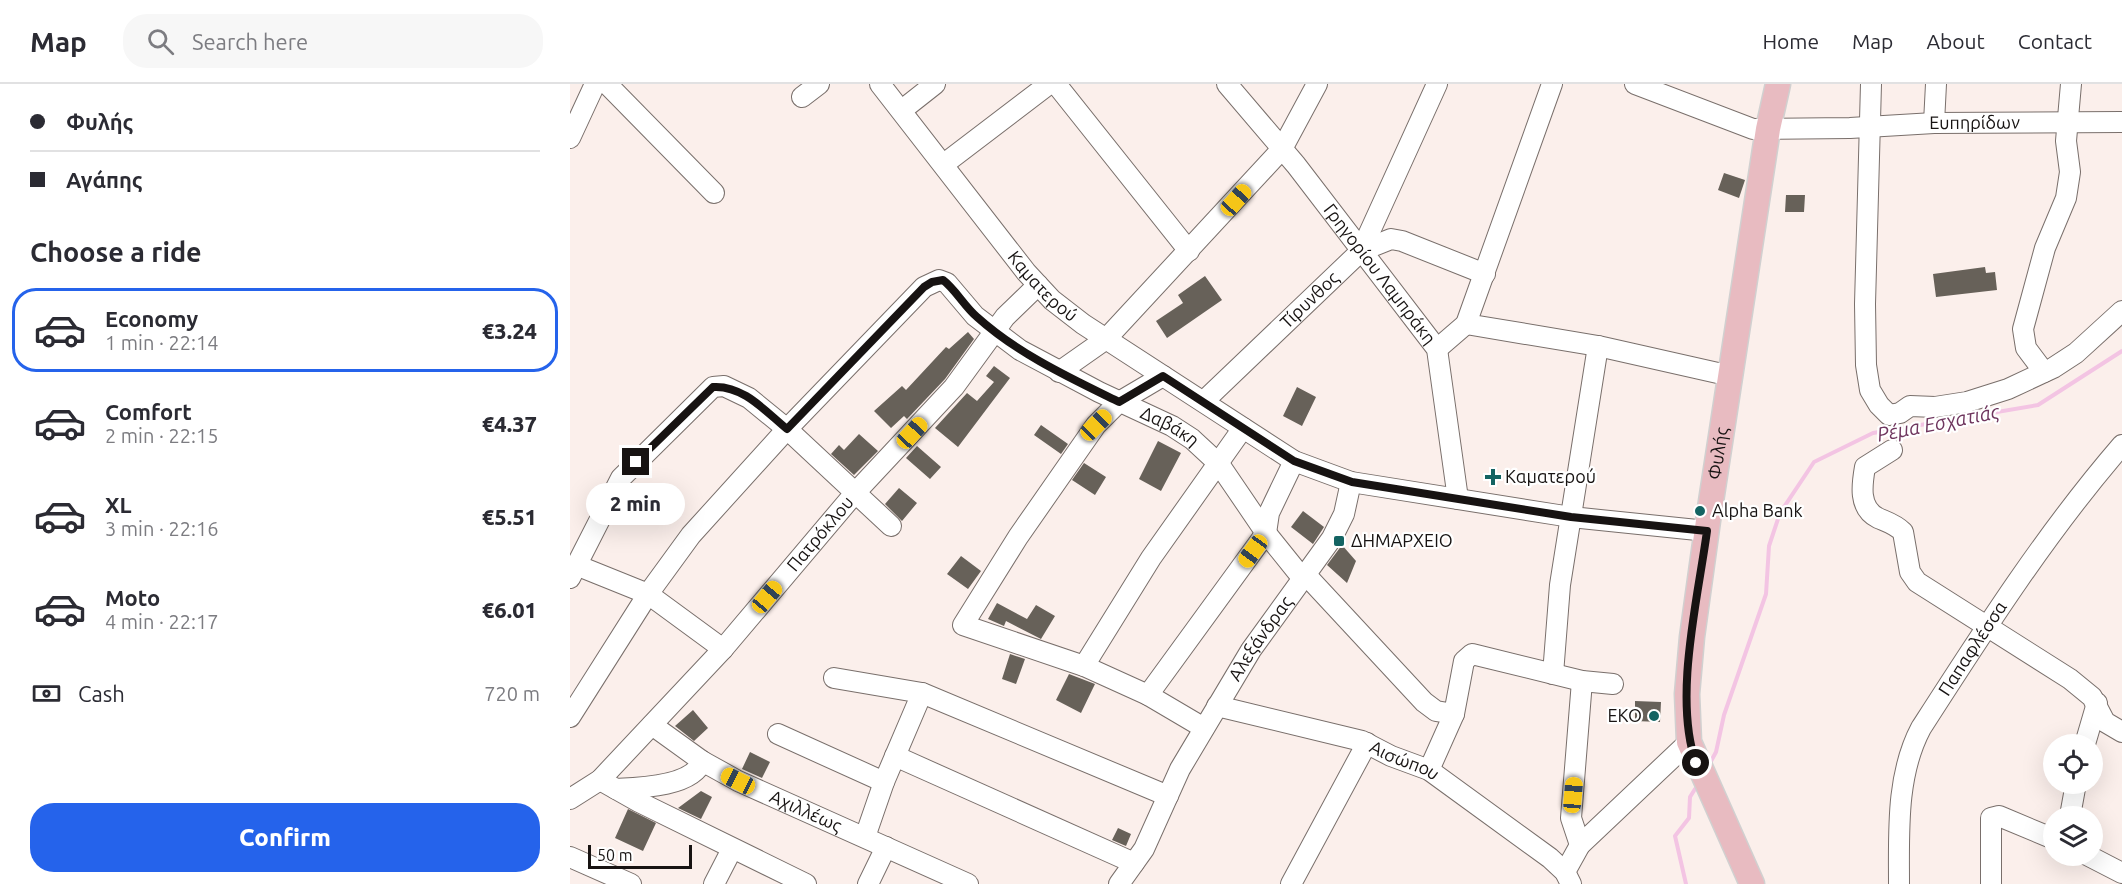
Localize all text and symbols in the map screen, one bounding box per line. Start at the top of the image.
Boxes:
search box [123,14,543,68]
icon: search [144,25,177,58]
text: Map [30,26,87,57]
text: Search here [192,29,308,54]
text: Home [1762,29,1819,53]
text: Map [1852,29,1893,53]
text: About [1926,29,1985,53]
text: Contact [2018,29,2092,53]
text: Φυλής [66,109,133,134]
street label: Ευπηρίδων [1929,112,2020,132]
text: Αγάπης [66,167,143,192]
car [1217,181,1255,219]
street label: Γρηγορίου Λαμπράκη [1320,200,1441,348]
text: Choose a ride [30,237,202,267]
street label: Καματερού [1004,247,1082,325]
street label: Τίρυνθος [1276,267,1343,332]
icon: car [33,303,87,357]
text: Economy [105,306,198,331]
text: €3.24 [482,318,537,343]
text: 1 min · 22:14 [105,331,219,354]
icon: car [33,396,87,450]
text: Comfort [105,399,192,424]
water label: Ρέμα Εσχατιάς [1875,399,2002,446]
street label: Δαβάκη [1138,402,1204,450]
car [1077,406,1115,444]
text: €4.37 [482,411,537,436]
car [893,414,931,452]
text: 2 min · 22:15 [105,424,219,447]
street label: Φυλής [1703,426,1732,481]
route end [622,448,649,475]
place label: Καματερού [1505,466,1596,486]
marker: Καματερού [1486,470,1500,484]
callout: 2 min [586,483,686,525]
icon: car [33,489,87,543]
text: XL [105,492,132,517]
text: 2 min [610,492,661,515]
street label: Πατρόκλου [782,492,857,575]
place label: Alpha Bank [1712,500,1803,520]
text: €5.51 [482,504,537,529]
marker: Alpha Bank [1693,504,1707,518]
text: 3 min · 22:16 [105,517,219,540]
place label: ΔΗΜΑΡΧΕΙΟ [1351,530,1453,550]
car [1235,531,1271,571]
marker: ΔΗΜΑΡΧΕΙΟ [1332,534,1346,548]
car [749,577,785,617]
icon: car [33,582,87,636]
text: Moto [105,585,160,610]
street label: Αλεξάνδρας [1224,592,1296,684]
text: €6.01 [482,597,537,622]
street label: Παπαφλέσσα [1934,597,2010,699]
text: 4 min · 22:17 [105,610,219,633]
icon: cash [30,677,63,710]
text: Cash [78,681,125,706]
text: 720 m [484,682,540,705]
place label: EKO [1607,705,1642,725]
marker: EKO [1647,709,1661,723]
map controls [2043,734,2103,866]
button: locate [2043,734,2103,794]
street label: Αισώπου [1367,736,1444,783]
route start [1682,749,1709,776]
car [718,765,758,797]
car [1562,776,1584,814]
street label: Αχιλλέως [767,786,845,836]
button: Confirm [30,803,540,872]
button: layers [2043,806,2103,866]
scale bar [588,842,692,870]
text: 50 m [597,846,633,864]

